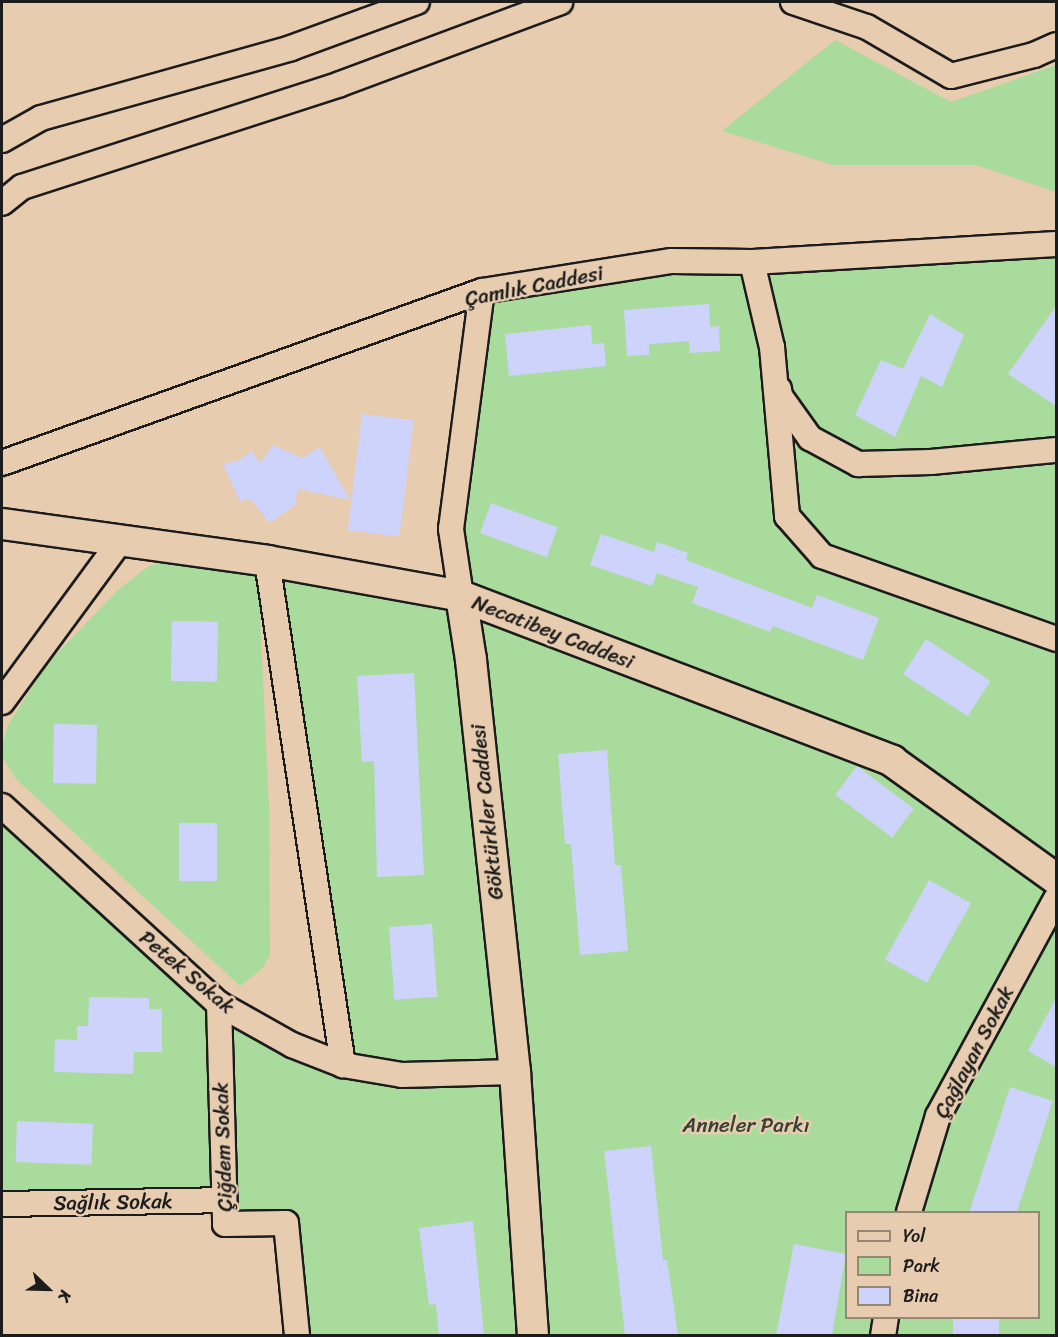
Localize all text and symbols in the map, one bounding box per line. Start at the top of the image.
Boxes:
street label: Çamlık Caddesi [463,260,605,312]
street label: Necatibey Caddesi [469,590,637,674]
street label: Göktürkler Caddesi [465,723,509,901]
street label: Petek Sokak [134,925,240,1019]
street label: Çağlayan Sokak [929,982,1019,1122]
street label: Çiğdem Sokak [208,1082,238,1212]
park label: Anneler Parkı [683,1112,809,1138]
street label: Sağlık Sokak [53,1188,173,1216]
legend [845,1211,1040,1319]
text: Yol [903,1220,925,1252]
text: Park [903,1250,940,1282]
north arrow [18,1259,78,1319]
text: Bina [903,1280,938,1312]
text: K [50,1286,80,1306]

